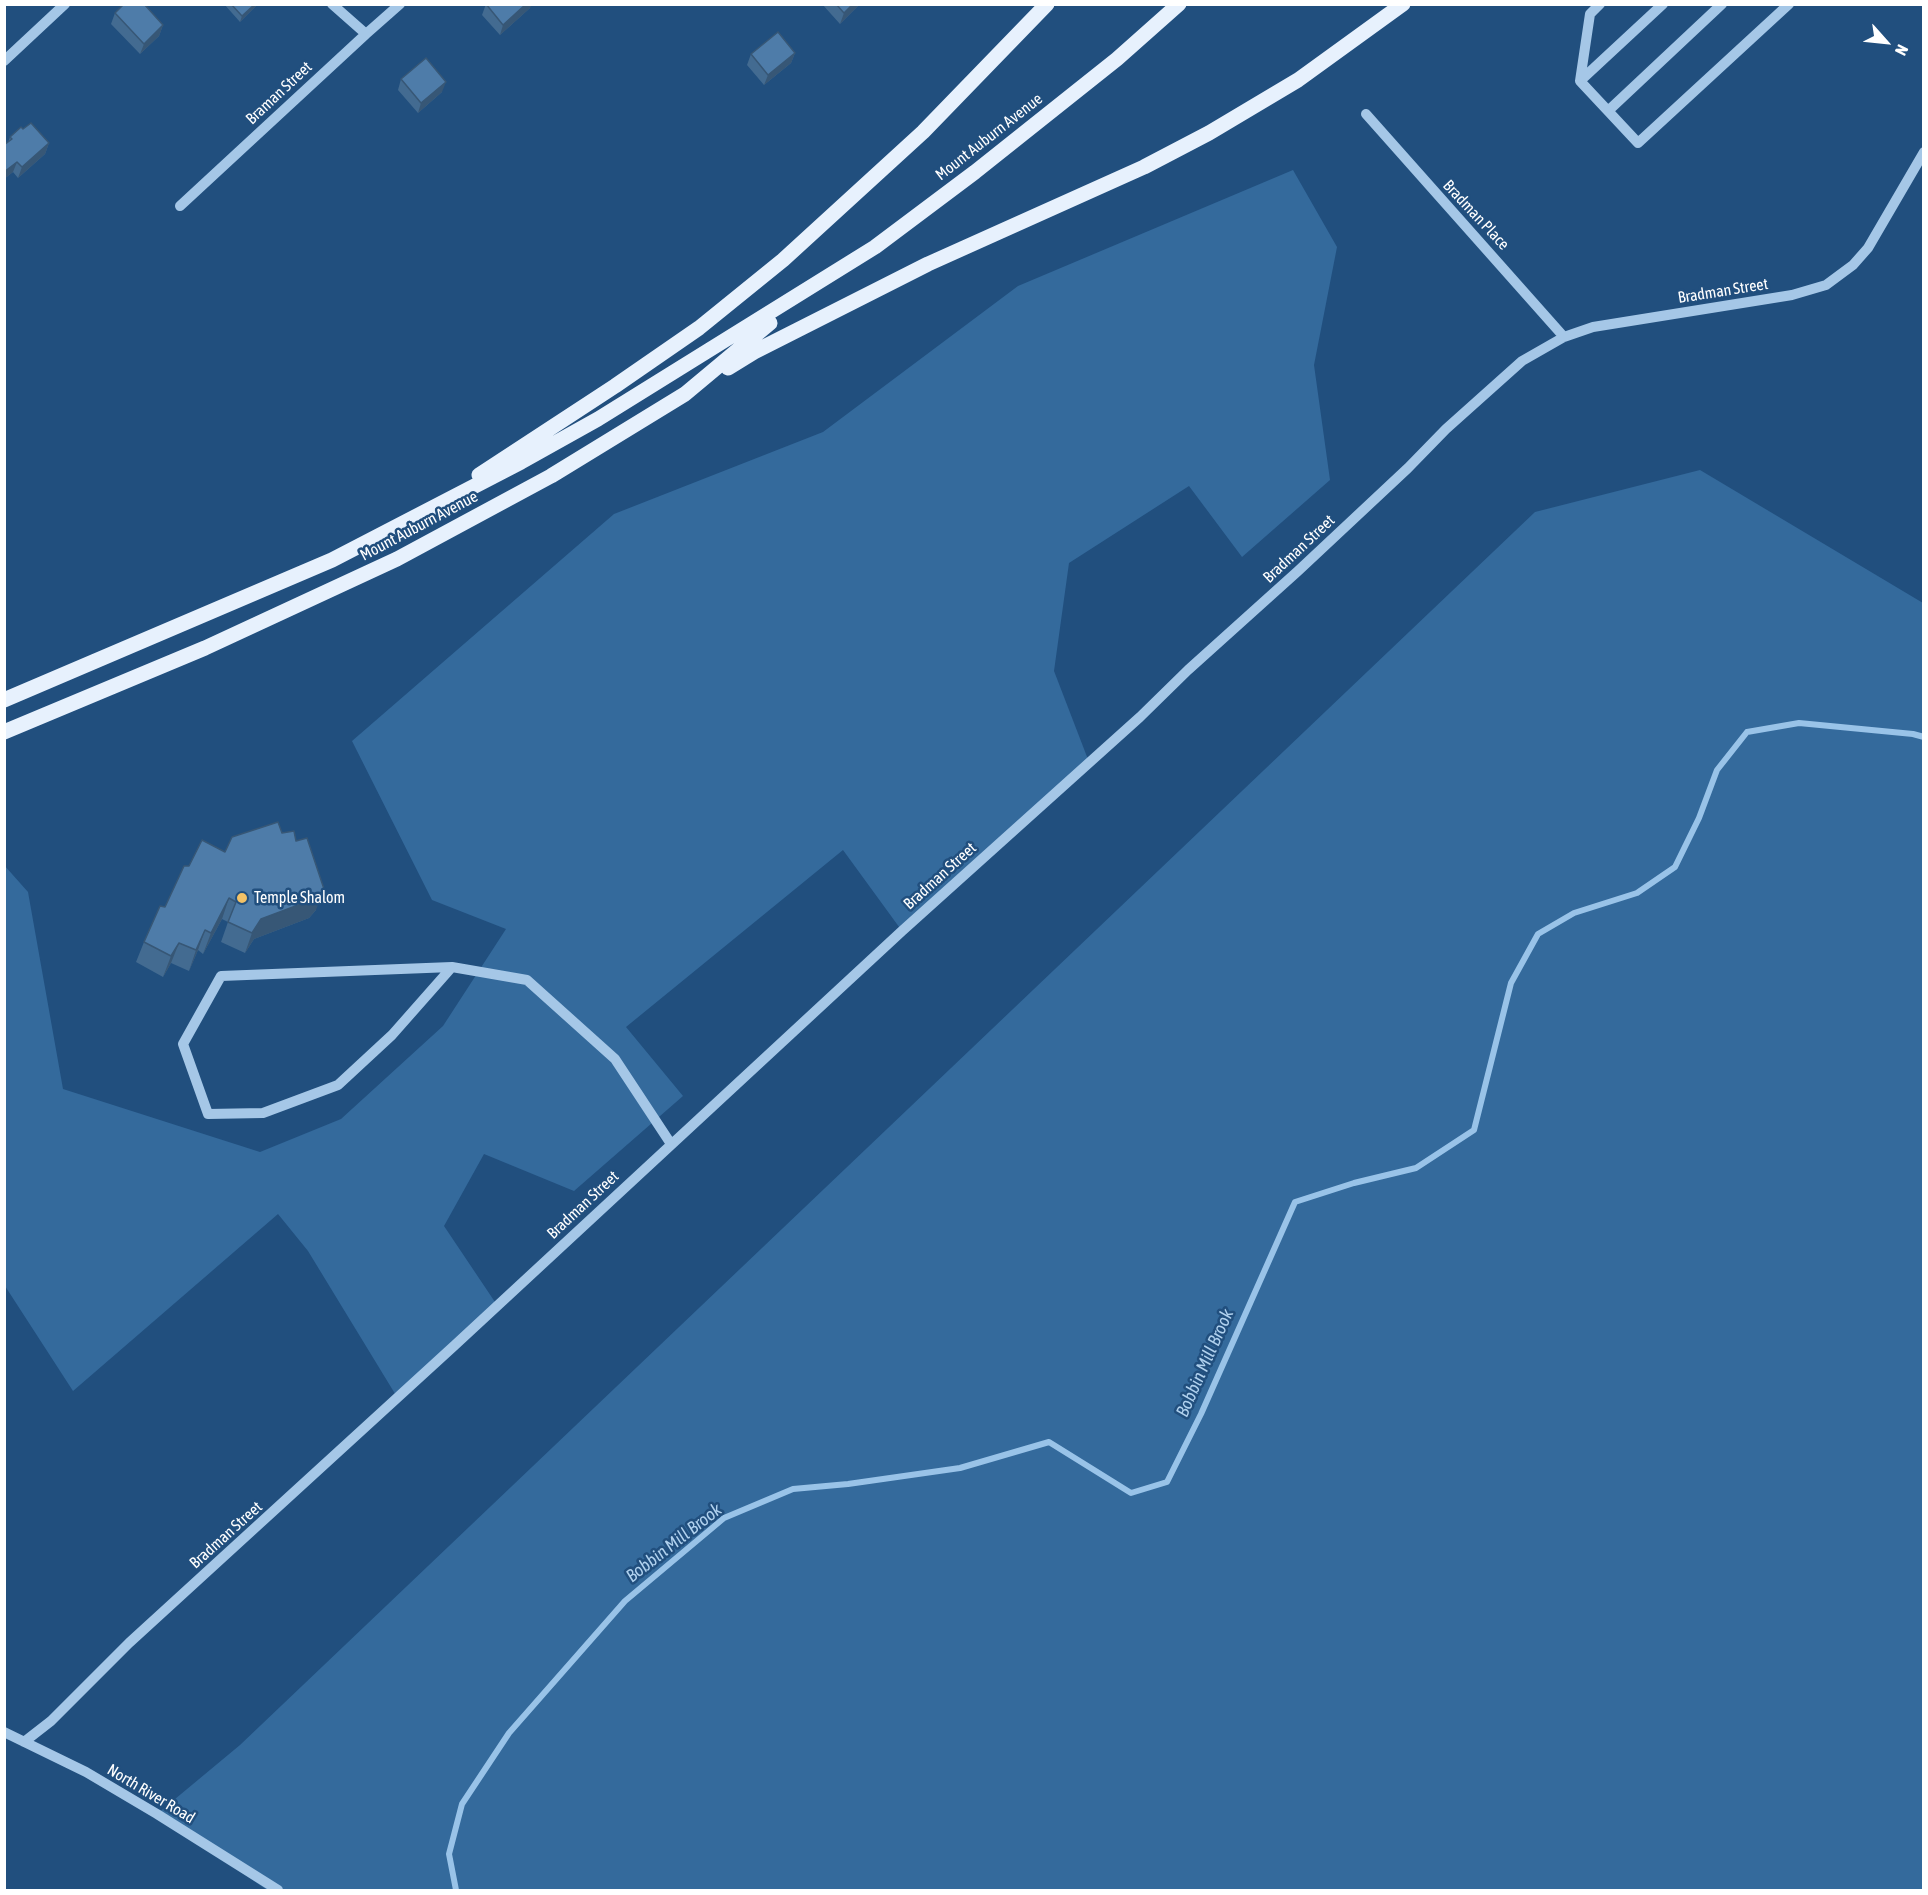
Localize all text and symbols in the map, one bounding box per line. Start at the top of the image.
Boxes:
north arrow [1856,12,1916,72]
text: N [1892,42,1912,58]
street label: Braman Street [242,58,316,128]
street label: Mount Auburn Avenue [932,89,1046,185]
street label: Bradman Place [1439,176,1513,254]
street label: Bradman Street [1677,274,1769,308]
street label: Mount Auburn Avenue [357,487,481,565]
street label: Bradman Street [1259,511,1339,587]
street label: Bradman Street [900,838,980,914]
place label: Temple Shalom [254,888,345,908]
marker: Temple Shalom [235,891,249,905]
street label: Bradman Street [543,1167,623,1243]
water label: Bobbin Mill Brook [1172,1306,1238,1420]
street label: Bradman Street [186,1497,266,1573]
water label: Bobbin Mill Brook [622,1499,726,1587]
street label: North River Road [104,1760,198,1828]

